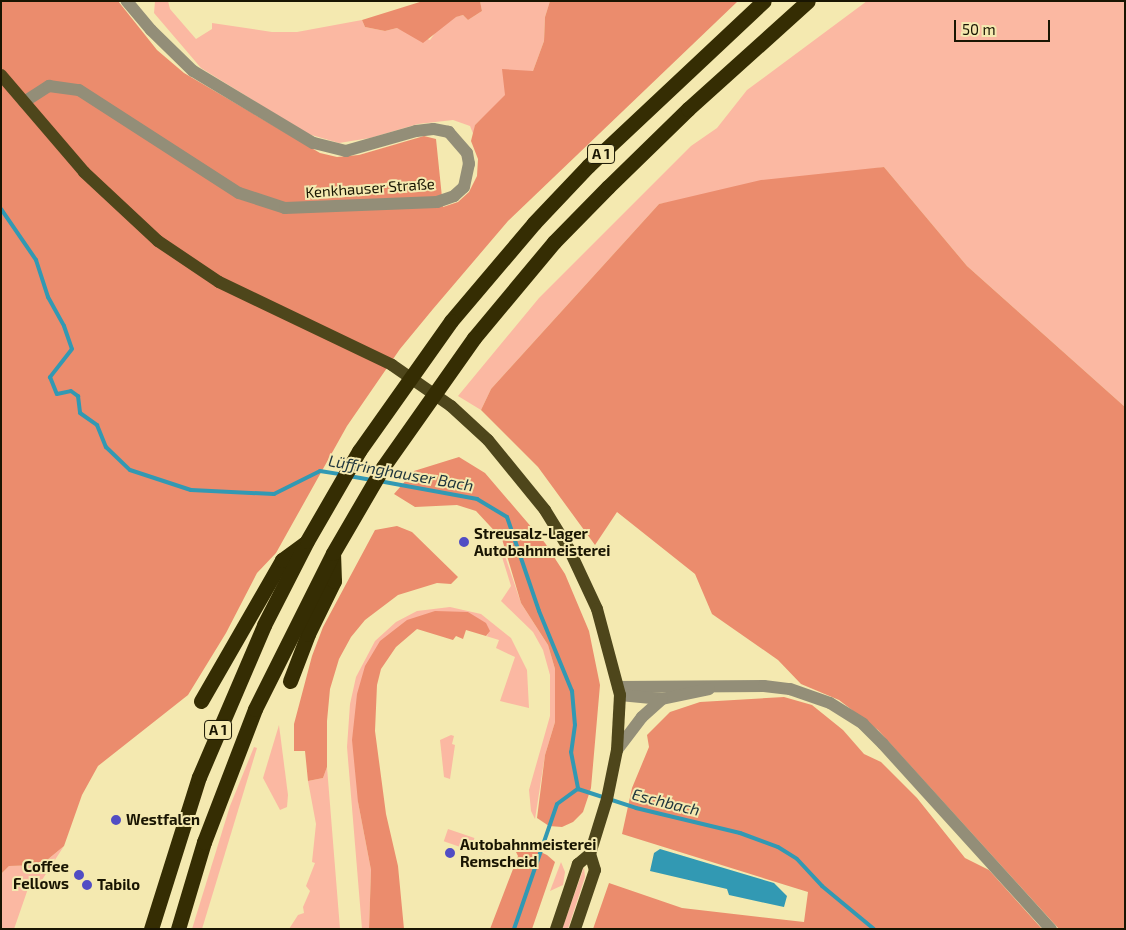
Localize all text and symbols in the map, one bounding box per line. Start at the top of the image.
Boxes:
scale bar [956,10,1052,42]
text: 50 m [962,20,996,38]
road number: A 1 [586,142,616,166]
street label: Kenkhauser Straße [304,174,436,202]
water label: Lüffringhauser Bach [327,451,475,495]
place label: Streusalz-Lager Autobahnmeisterei [474,524,610,559]
marker: Streusalz-Lager Autobahnmeisterei [458,536,470,548]
road number: A 1 [203,718,233,742]
water label: Eschbach [630,784,702,820]
place label: Westfalen [126,811,200,829]
marker: Westfalen [110,814,122,826]
place label: Autobahnmeisterei Remscheid [460,835,596,870]
marker: Autobahnmeisterei Remscheid [444,847,456,859]
place label: Coffee Fellows [13,857,69,892]
marker: Coffee Fellows [73,869,85,881]
place label: Tabilo [97,876,140,894]
marker: Tabilo [81,879,93,891]

